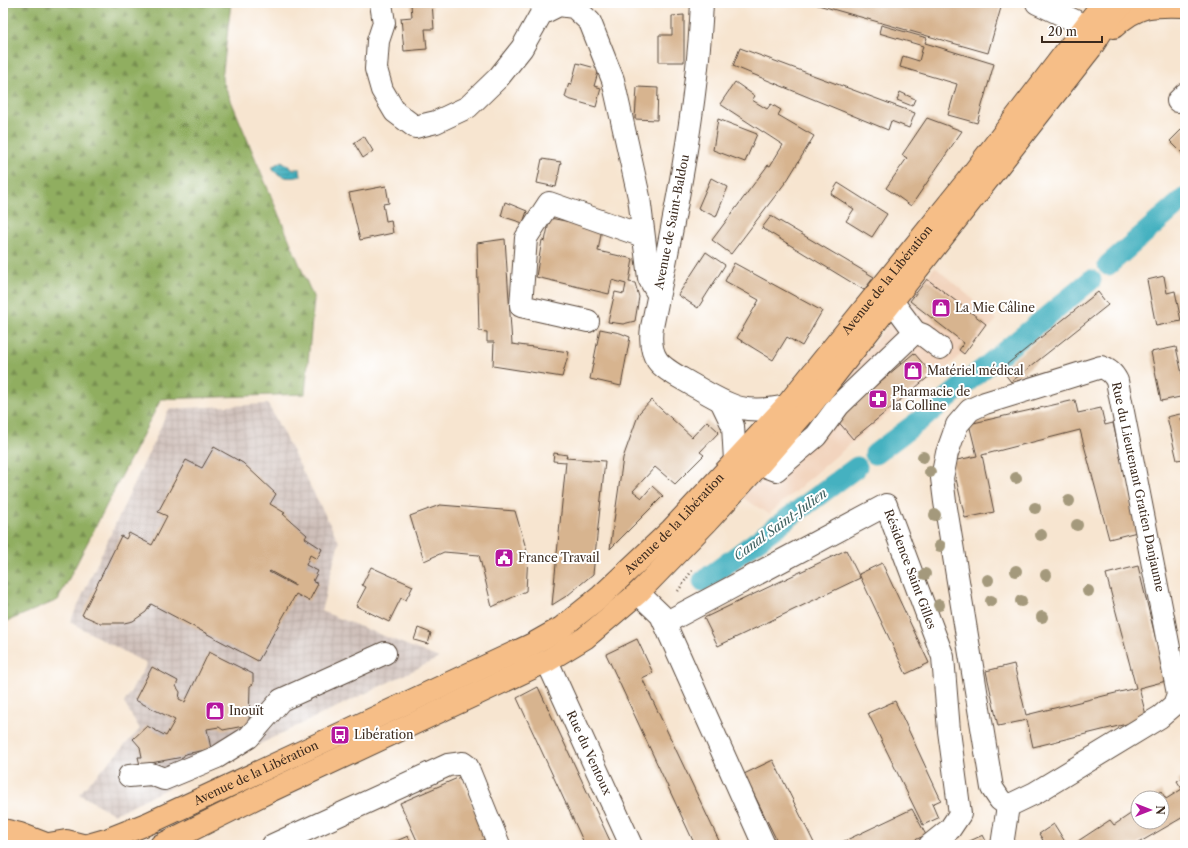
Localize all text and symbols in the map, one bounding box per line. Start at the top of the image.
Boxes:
scale bar [1042,18,1102,44]
text: 20 m [1048,24,1077,39]
street label: Avenue de Saint-Baldou [651,152,692,292]
street label: Avenue de la Libération [838,222,936,338]
shop icon: La Mie Câline [930,297,952,319]
place label: La Mie Câline [955,300,1035,315]
shop icon: Matériel médical [902,360,924,382]
place label: Matériel médical [927,363,1024,378]
street label: Rue du Lieutenant Gratien Danjaume [1109,381,1168,594]
place label: Pharmacie de la Colline [892,384,971,413]
pharmacy icon: Pharmacie de la Colline [867,388,889,410]
street label: Avenue de la Libération [620,469,727,578]
water label: Canal Saint-Julien [730,485,830,563]
street label: Résidence Saint Gilles [881,507,940,631]
public building icon: France Travail [493,547,515,569]
place label: France Travail [518,550,600,565]
shop icon: Inouït [204,700,226,722]
place label: Inouït [229,703,264,718]
street label: Rue du Ventoux [564,708,615,797]
bus stop icon: Libération [329,724,351,746]
place label: Libération [354,727,414,742]
street label: Avenue de la Libération [190,737,321,809]
north arrow [1130,790,1170,830]
text: N [1153,805,1167,815]

